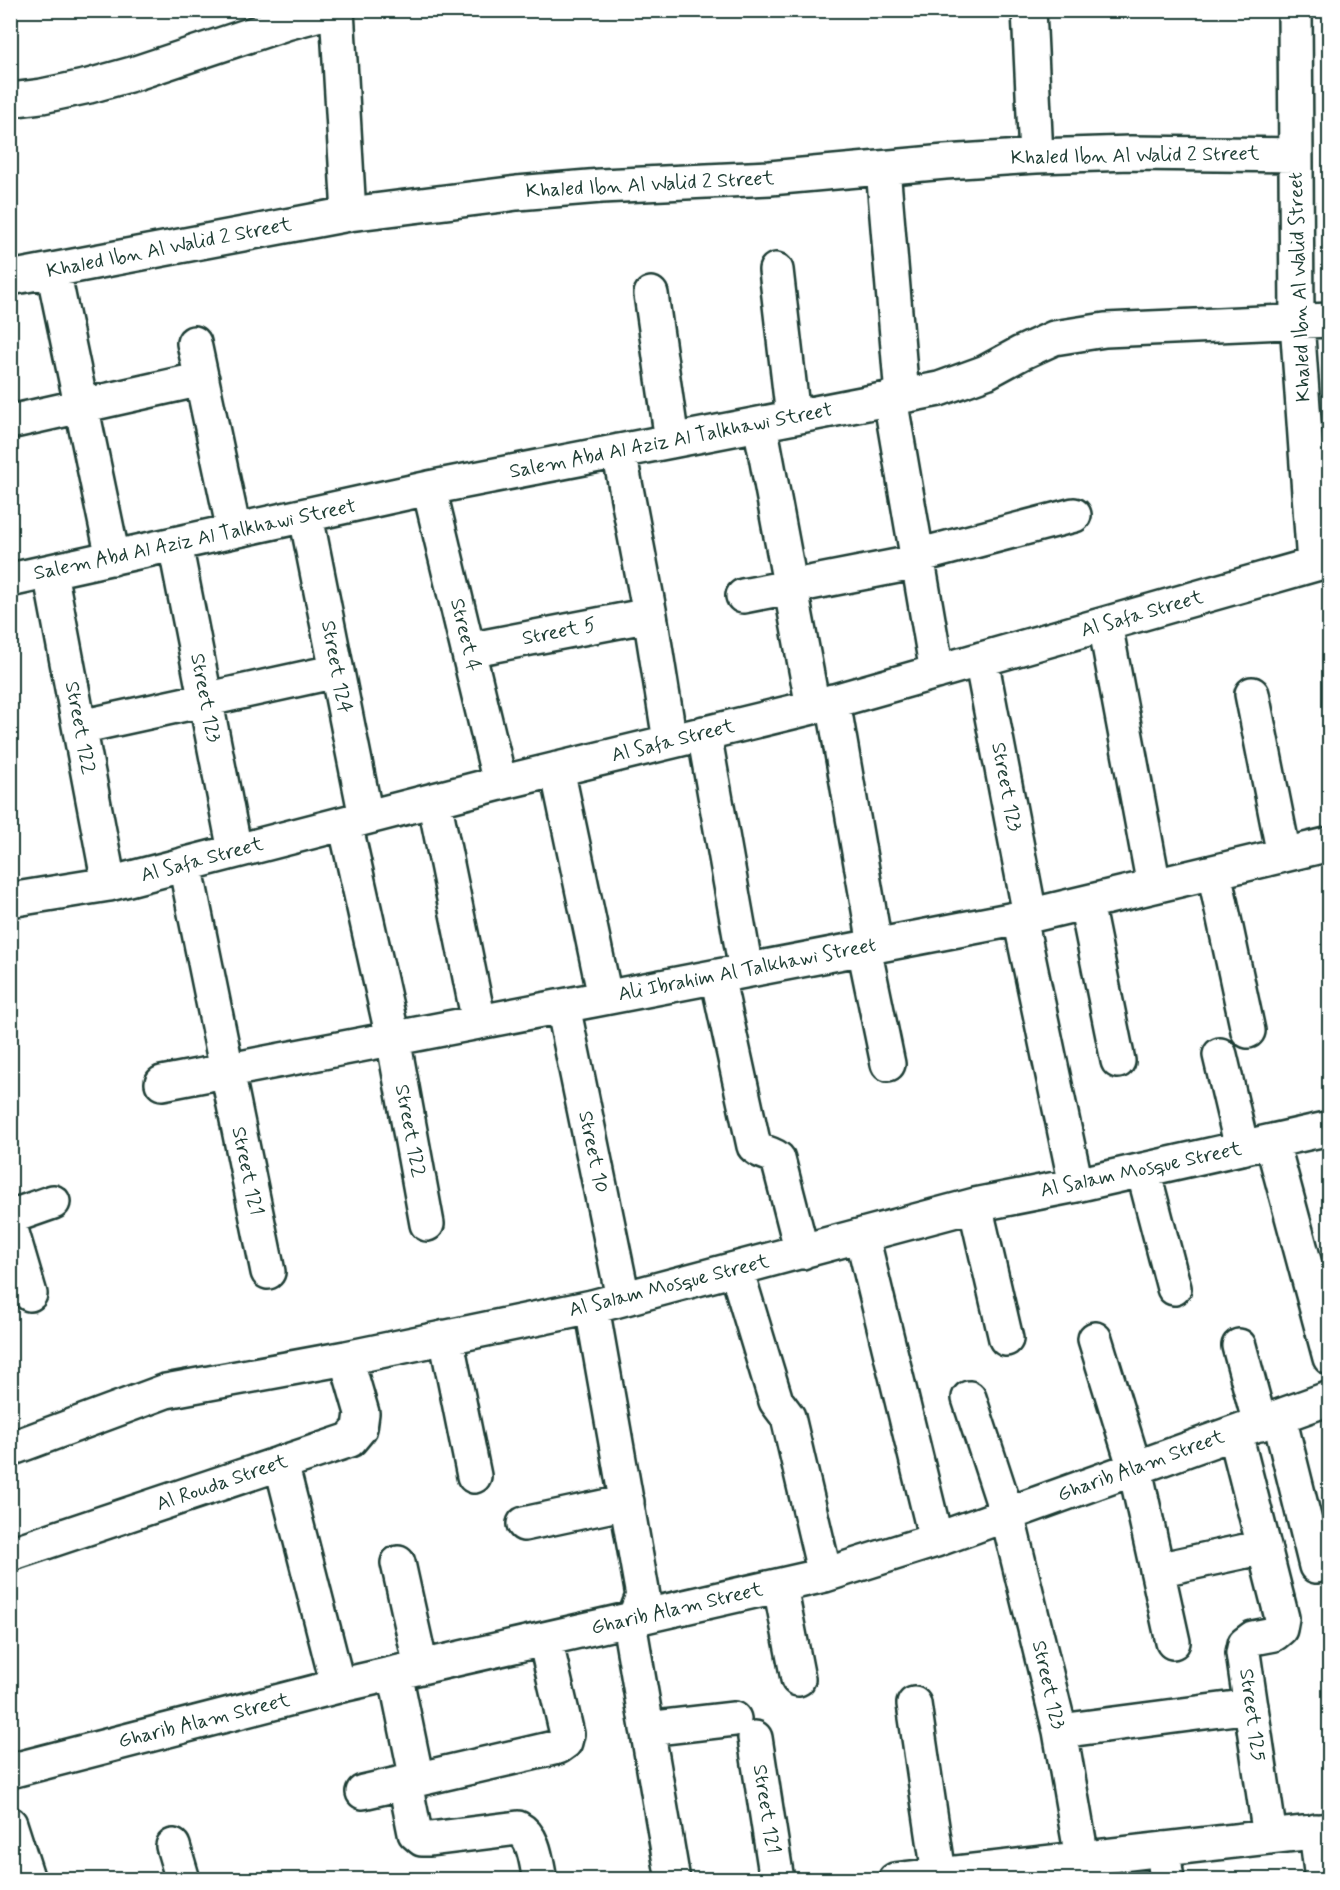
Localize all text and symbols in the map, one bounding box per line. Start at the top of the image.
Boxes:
street label: Khaled Ibn Al Walid 2 Street [1010,140,1260,172]
street label: Khaled Ibn Al Walid 2 Street [525,165,775,205]
street label: Khaled Ibn Al Walid Street [1282,172,1318,402]
street label: Khaled Ibn Al Walid 2 Street [44,211,294,285]
street label: Salem Abd Al Aziz Al Talkhawi Street [507,396,835,486]
street label: Salem Abd Al Aziz Al Talkhawi Street [31,493,359,587]
street label: Al Safa Street [1078,584,1206,644]
street label: Street 4 [443,596,487,675]
street label: Street 5 [520,612,598,652]
street label: Street 124 [314,618,358,716]
street label: Street 123 [183,651,227,745]
street label: Street 122 [58,679,102,777]
street label: Al Safa Street [609,713,738,769]
street label: Street 123 [984,740,1028,834]
street label: Al Safa Street [138,831,266,889]
street label: Ali Ibrahim Al Talkhawi Street [616,932,878,1008]
street label: Street 122 [388,1082,432,1180]
street label: Street 10 [571,1109,615,1195]
street label: Street 121 [224,1124,270,1218]
street label: Al Salam Mosque Street [1038,1135,1244,1205]
street label: Al Salam Mosque Street [566,1248,772,1324]
street label: Gharib Alam Street [1054,1423,1228,1509]
street label: Al Rouda Street [153,1448,291,1518]
street label: Gharib Alam Street [588,1576,766,1642]
street label: Street 123 [1025,1638,1071,1732]
street label: Street 125 [1232,1667,1272,1763]
street label: Gharib Alam Street [116,1687,293,1755]
street label: Street 121 [746,1762,786,1856]

